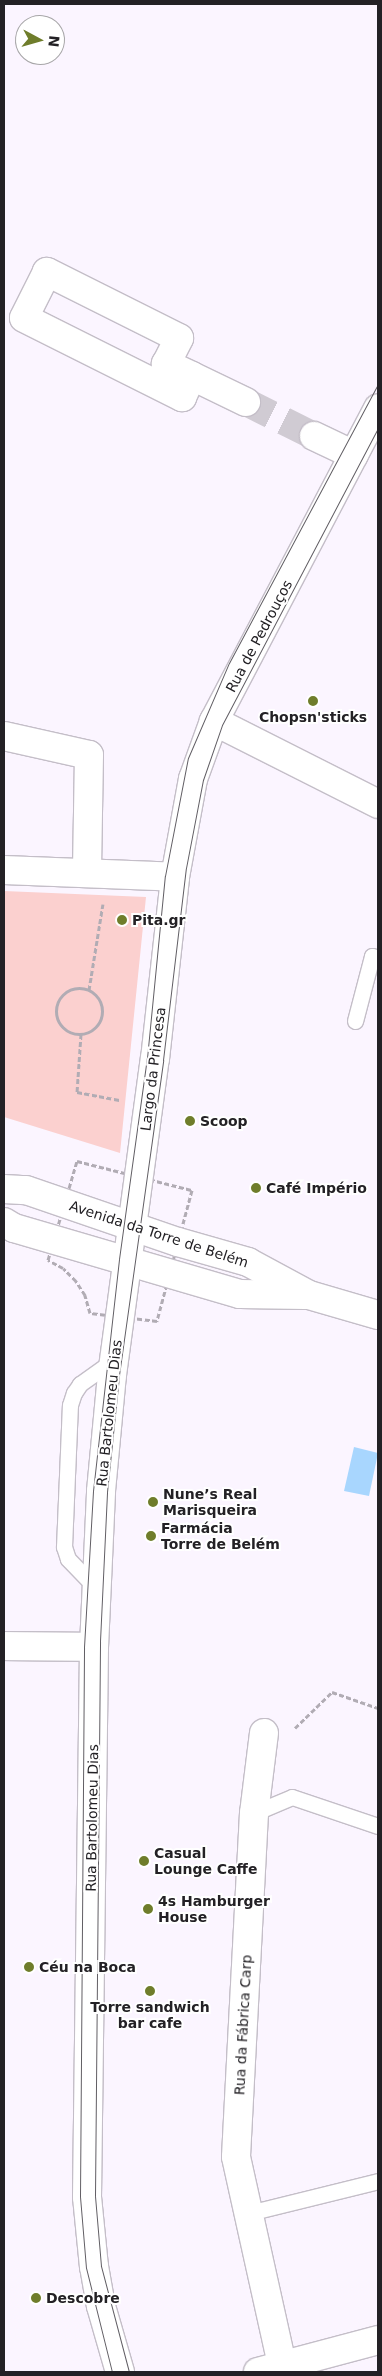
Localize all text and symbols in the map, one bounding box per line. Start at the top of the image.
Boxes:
north arrow [15,15,65,65]
text: N [45,35,62,48]
street label: Rua de Pedrouços [222,577,296,695]
marker: Chopsn'sticks [307,695,319,707]
place label: Chopsn'sticks [259,709,367,725]
place label: Pita.gr [132,912,185,928]
marker: Pita.gr [116,914,128,926]
street label: Largo da Princesa [137,1006,169,1132]
place label: Scoop [200,1113,248,1129]
marker: Scoop [184,1115,196,1127]
place label: Café Império [266,1180,367,1196]
marker: Café Império [250,1182,262,1194]
street label: Avenida da Torre de Belém [67,1197,251,1271]
street label: Rua Bartolomeu Dias [93,1339,125,1487]
place label: Nune’s Real Marisqueira [163,1486,257,1518]
marker: Nune’s Real Marisqueira [147,1496,159,1508]
place label: Farmácia Torre de Belém [161,1520,280,1552]
marker: Farmácia Torre de Belém [145,1530,157,1542]
street label: Rua Bartolomeu Dias [82,1744,102,1892]
place label: Casual Lounge Caffe [154,1845,257,1878]
marker: Casual Lounge Caffe [138,1855,150,1867]
place label: 4s Hamburger House [158,1893,270,1925]
marker: 4s Hamburger House [142,1903,154,1915]
street label: Rua da Fábrica Carp [231,1954,255,2096]
place label: Céu na Boca [39,1959,136,1975]
marker: Céu na Boca [23,1961,35,1973]
marker: Torre sandwich bar cafe [144,1985,156,1997]
place label: Torre sandwich bar cafe [90,1999,210,2031]
place label: Descobre [46,2290,120,2306]
marker: Descobre [30,2292,42,2304]

